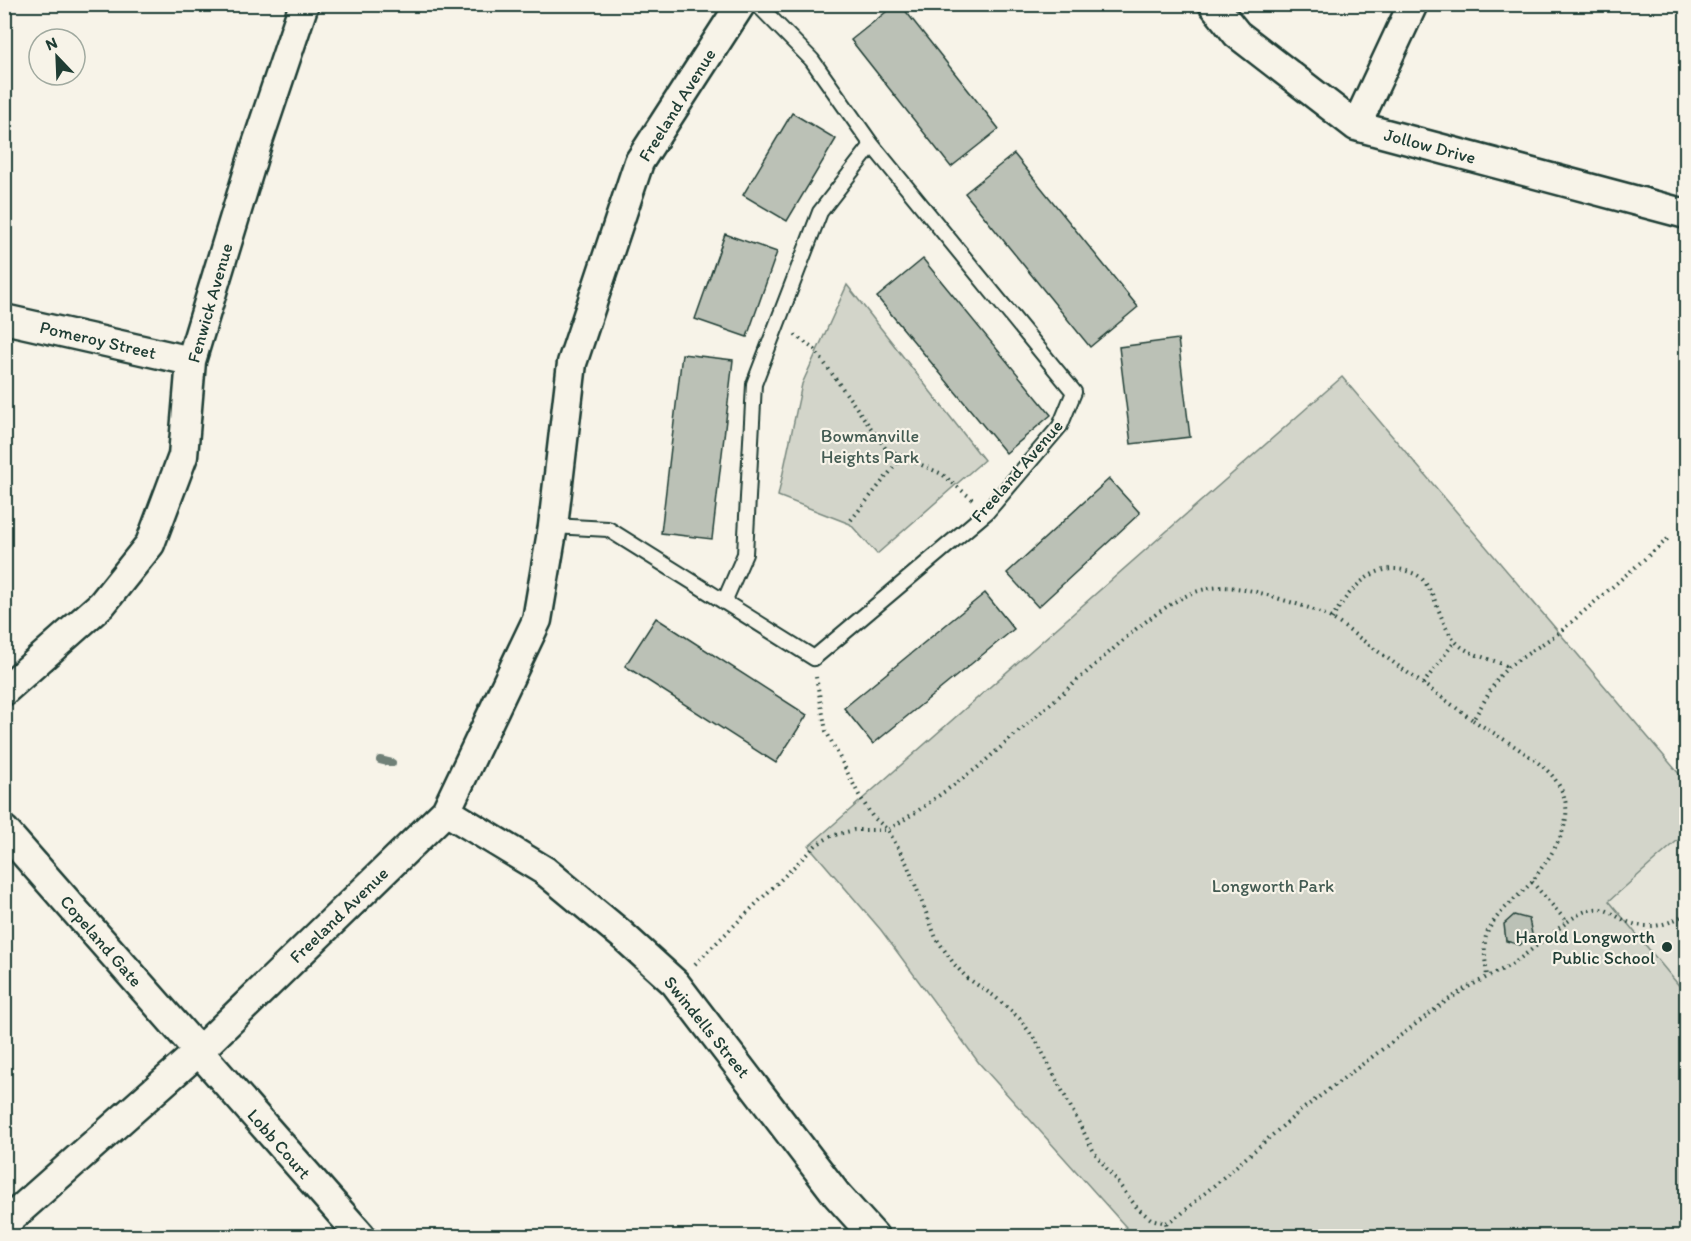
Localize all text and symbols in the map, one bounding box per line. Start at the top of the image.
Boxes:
north arrow [27,27,87,87]
text: N [43,33,60,55]
street label: Freeland Avenue [633,44,721,166]
street label: Jollow Drive [1382,123,1478,169]
street label: Fenwick Avenue [182,241,238,365]
street label: Pomeroy Street [38,316,159,364]
street label: Freeland Avenue [966,415,1068,527]
park label: Bowmanville Heights Park [821,425,920,468]
street label: Freeland Avenue [285,862,393,968]
park label: Longworth Park [1212,875,1334,897]
street label: Copeland Gate [55,891,147,991]
place label: Harold Longworth Public School [1515,926,1655,969]
marker: Harold Longworth Public School [1660,940,1674,954]
street label: Swindells Street [659,972,755,1083]
street label: Lobb Court [243,1104,316,1184]

